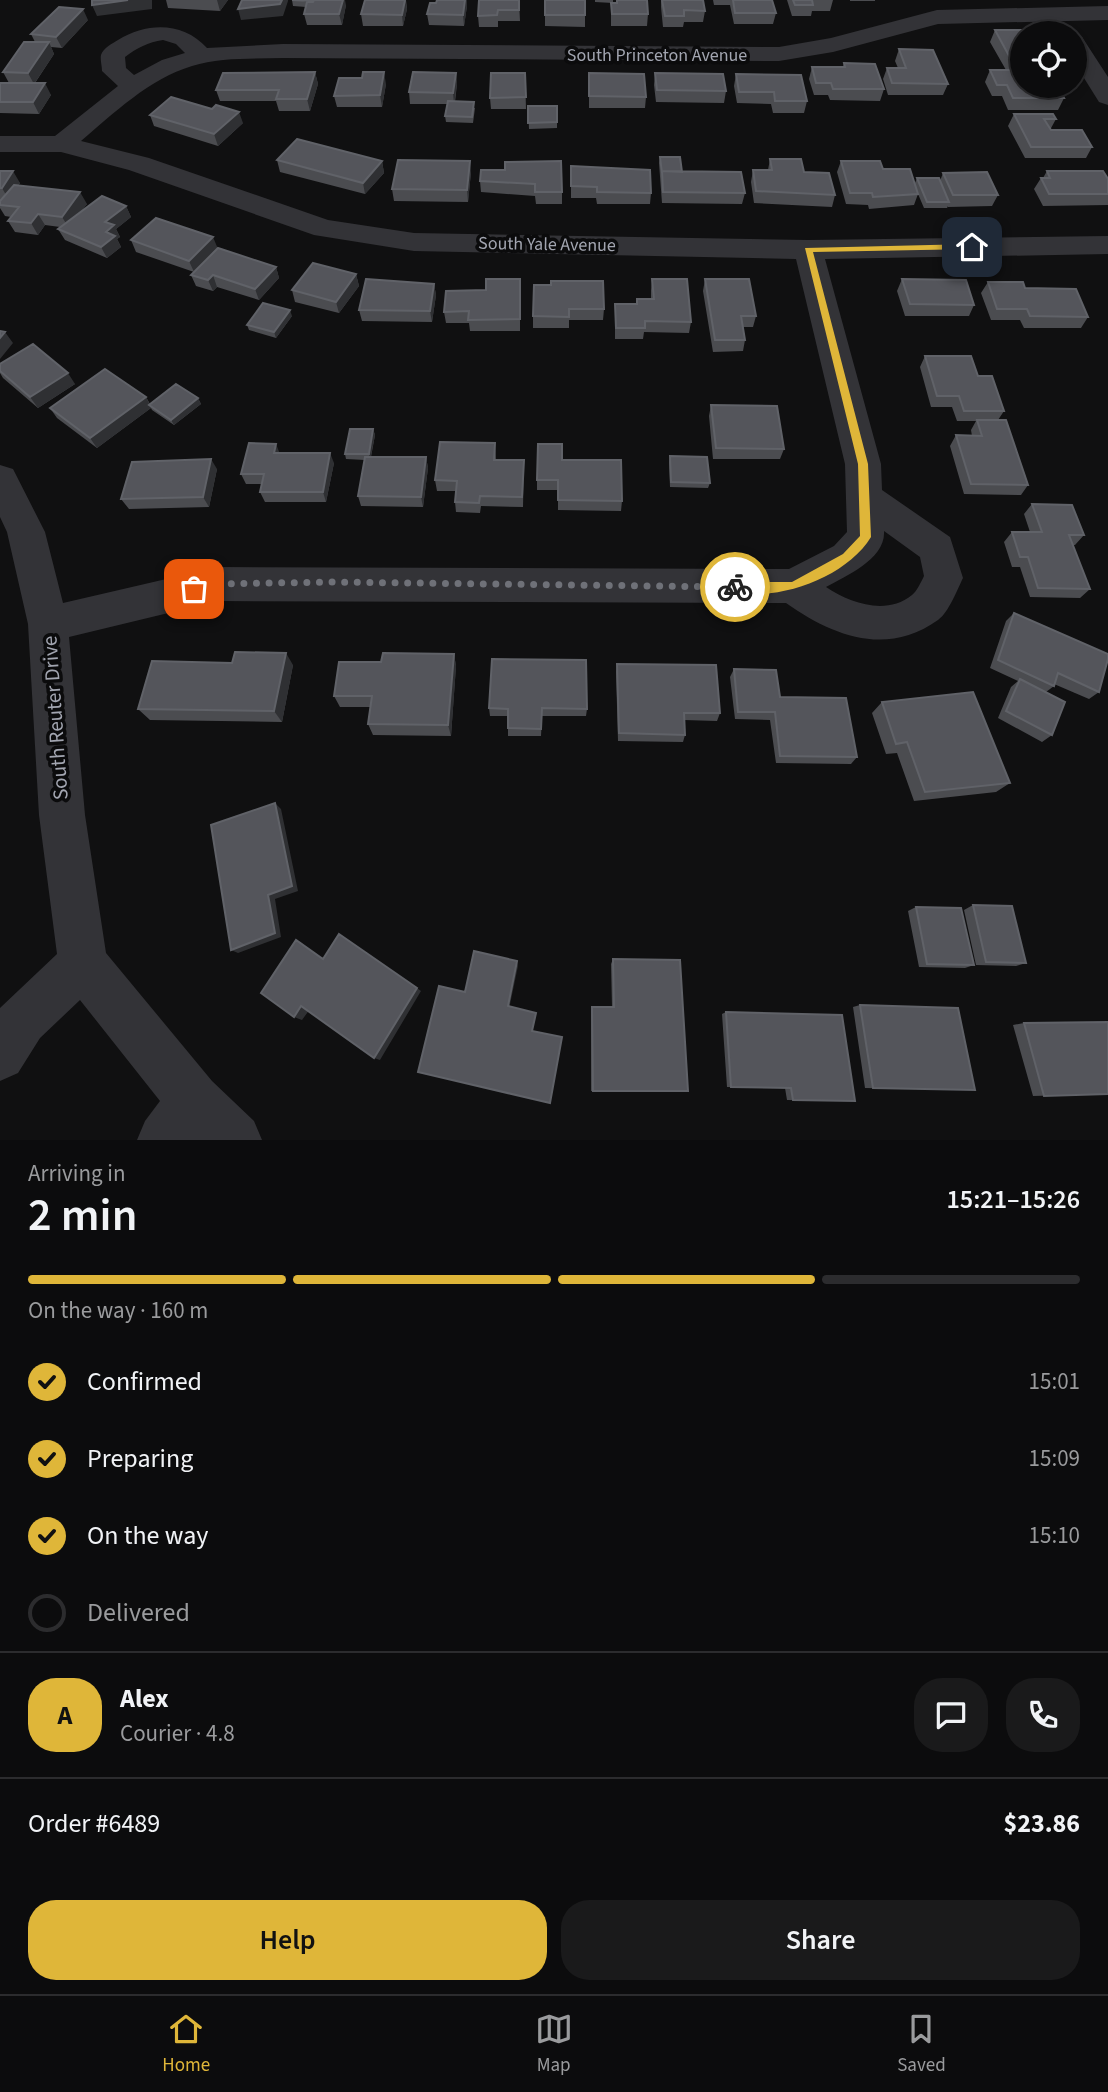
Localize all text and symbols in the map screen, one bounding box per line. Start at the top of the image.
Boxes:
map controls [1010,21,1087,98]
button: locate [1010,21,1087,98]
street label: South Princeton Avenue [567,43,747,68]
pin [942,217,1002,277]
icon: home [953,228,991,266]
street label: South Yale Avenue [478,231,616,258]
courier [700,552,770,622]
pin [164,559,224,619]
icon: bike [716,568,754,606]
icon: bag [175,570,213,608]
street label: South Reuter Drive [34,635,76,801]
text: Arriving in [28,1157,126,1190]
text: 15:21–15:26 [947,1181,1080,1218]
text: 2 min [28,1183,137,1248]
text: On the way · 160 m [28,1294,208,1327]
icon: check [28,1363,66,1401]
text: Confirmed [87,1363,202,1400]
text: 15:01 [1029,1365,1080,1398]
icon: check [28,1440,66,1478]
text: Preparing [87,1440,193,1477]
text: 15:09 [1029,1442,1080,1475]
icon: check [28,1517,66,1555]
text: On the way [87,1517,208,1554]
text: 15:10 [1029,1519,1080,1552]
text: Delivered [87,1594,190,1631]
button: chat [914,1678,988,1752]
button: phone [1006,1678,1080,1752]
text: Alex [120,1680,169,1717]
text: A [58,1697,72,1734]
text: Courier · 4.8 [120,1717,235,1750]
text: Order #6489 [28,1805,160,1842]
text: $23.86 [1004,1805,1080,1842]
button: Help [28,1900,547,1980]
button: Share [561,1900,1080,1980]
tab: Home [162,2010,210,2079]
tab: Map [535,2010,573,2079]
tab: Saved [897,2010,946,2079]

